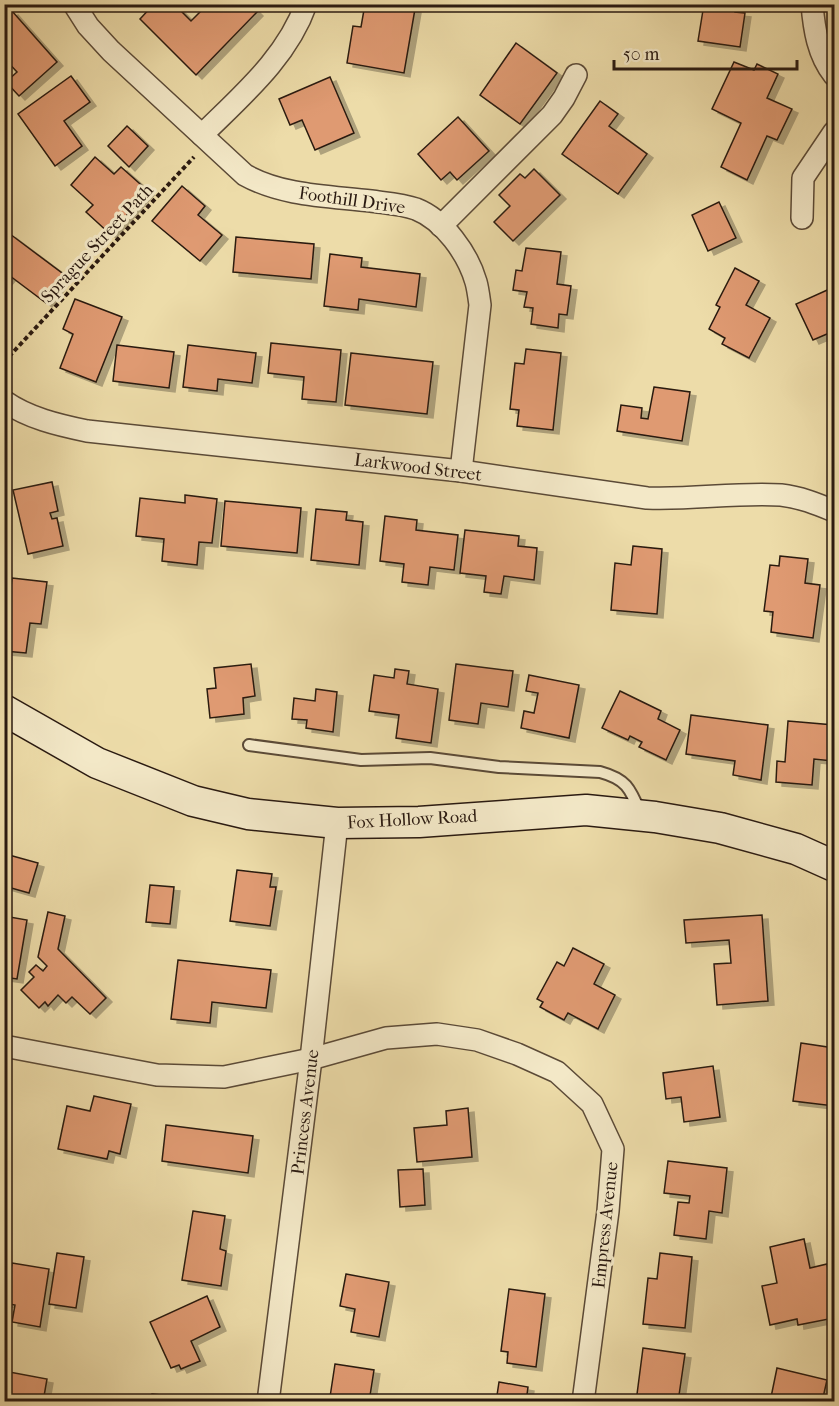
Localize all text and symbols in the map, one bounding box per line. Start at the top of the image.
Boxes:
scale bar [614,33,797,71]
text: 50 m [623,44,660,65]
street label: Sprague Street Path [37,180,158,307]
street label: Foothill Drive [297,183,407,218]
street label: Larkwood Street [353,449,484,486]
street label: Fox Hollow Road [346,806,478,833]
street label: Princess Avenue [287,1048,324,1176]
street label: Empress Avenue [588,1161,623,1289]

